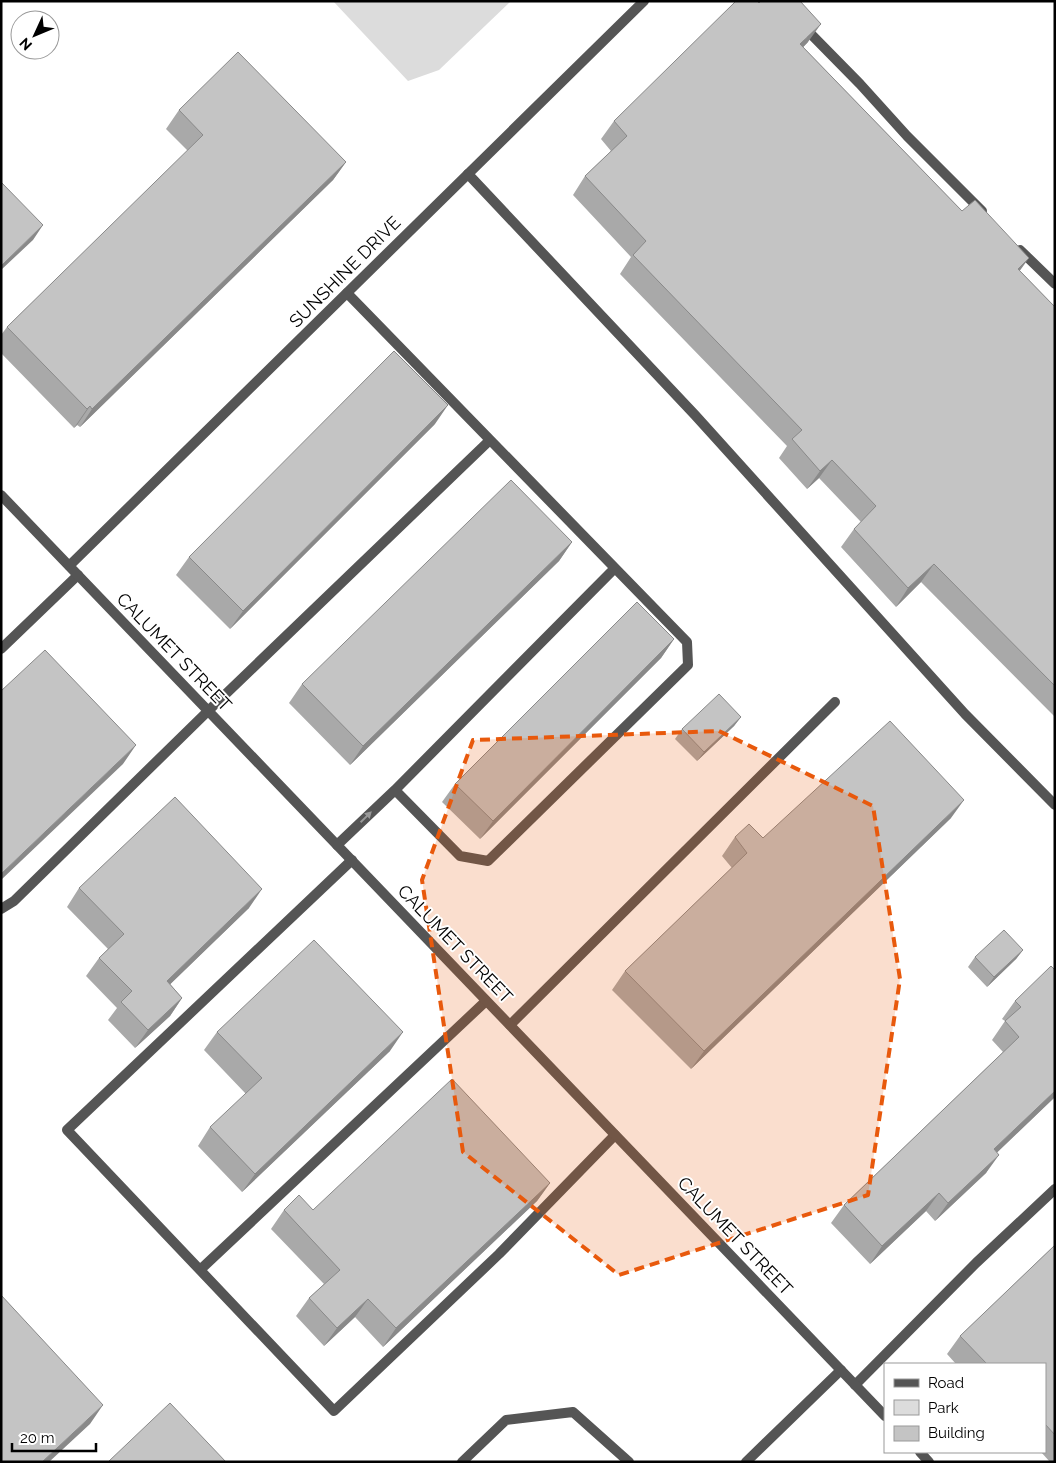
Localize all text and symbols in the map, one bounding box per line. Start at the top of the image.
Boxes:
north arrow [10,10,60,60]
text: N [16,35,35,53]
street label: SUNSHINE DRIVE [285,212,405,332]
street label: CALUMET STREET [113,588,236,715]
one-way arrow [360,811,372,823]
street label: CALUMET STREET [394,880,517,1007]
street label: CALUMET STREET [674,1172,797,1299]
legend [884,1363,1046,1453]
text: Road [928,1374,964,1392]
text: Park [928,1399,959,1417]
scale bar [12,1420,96,1452]
text: Building [928,1424,985,1442]
text: 20 m [20,1429,55,1447]

